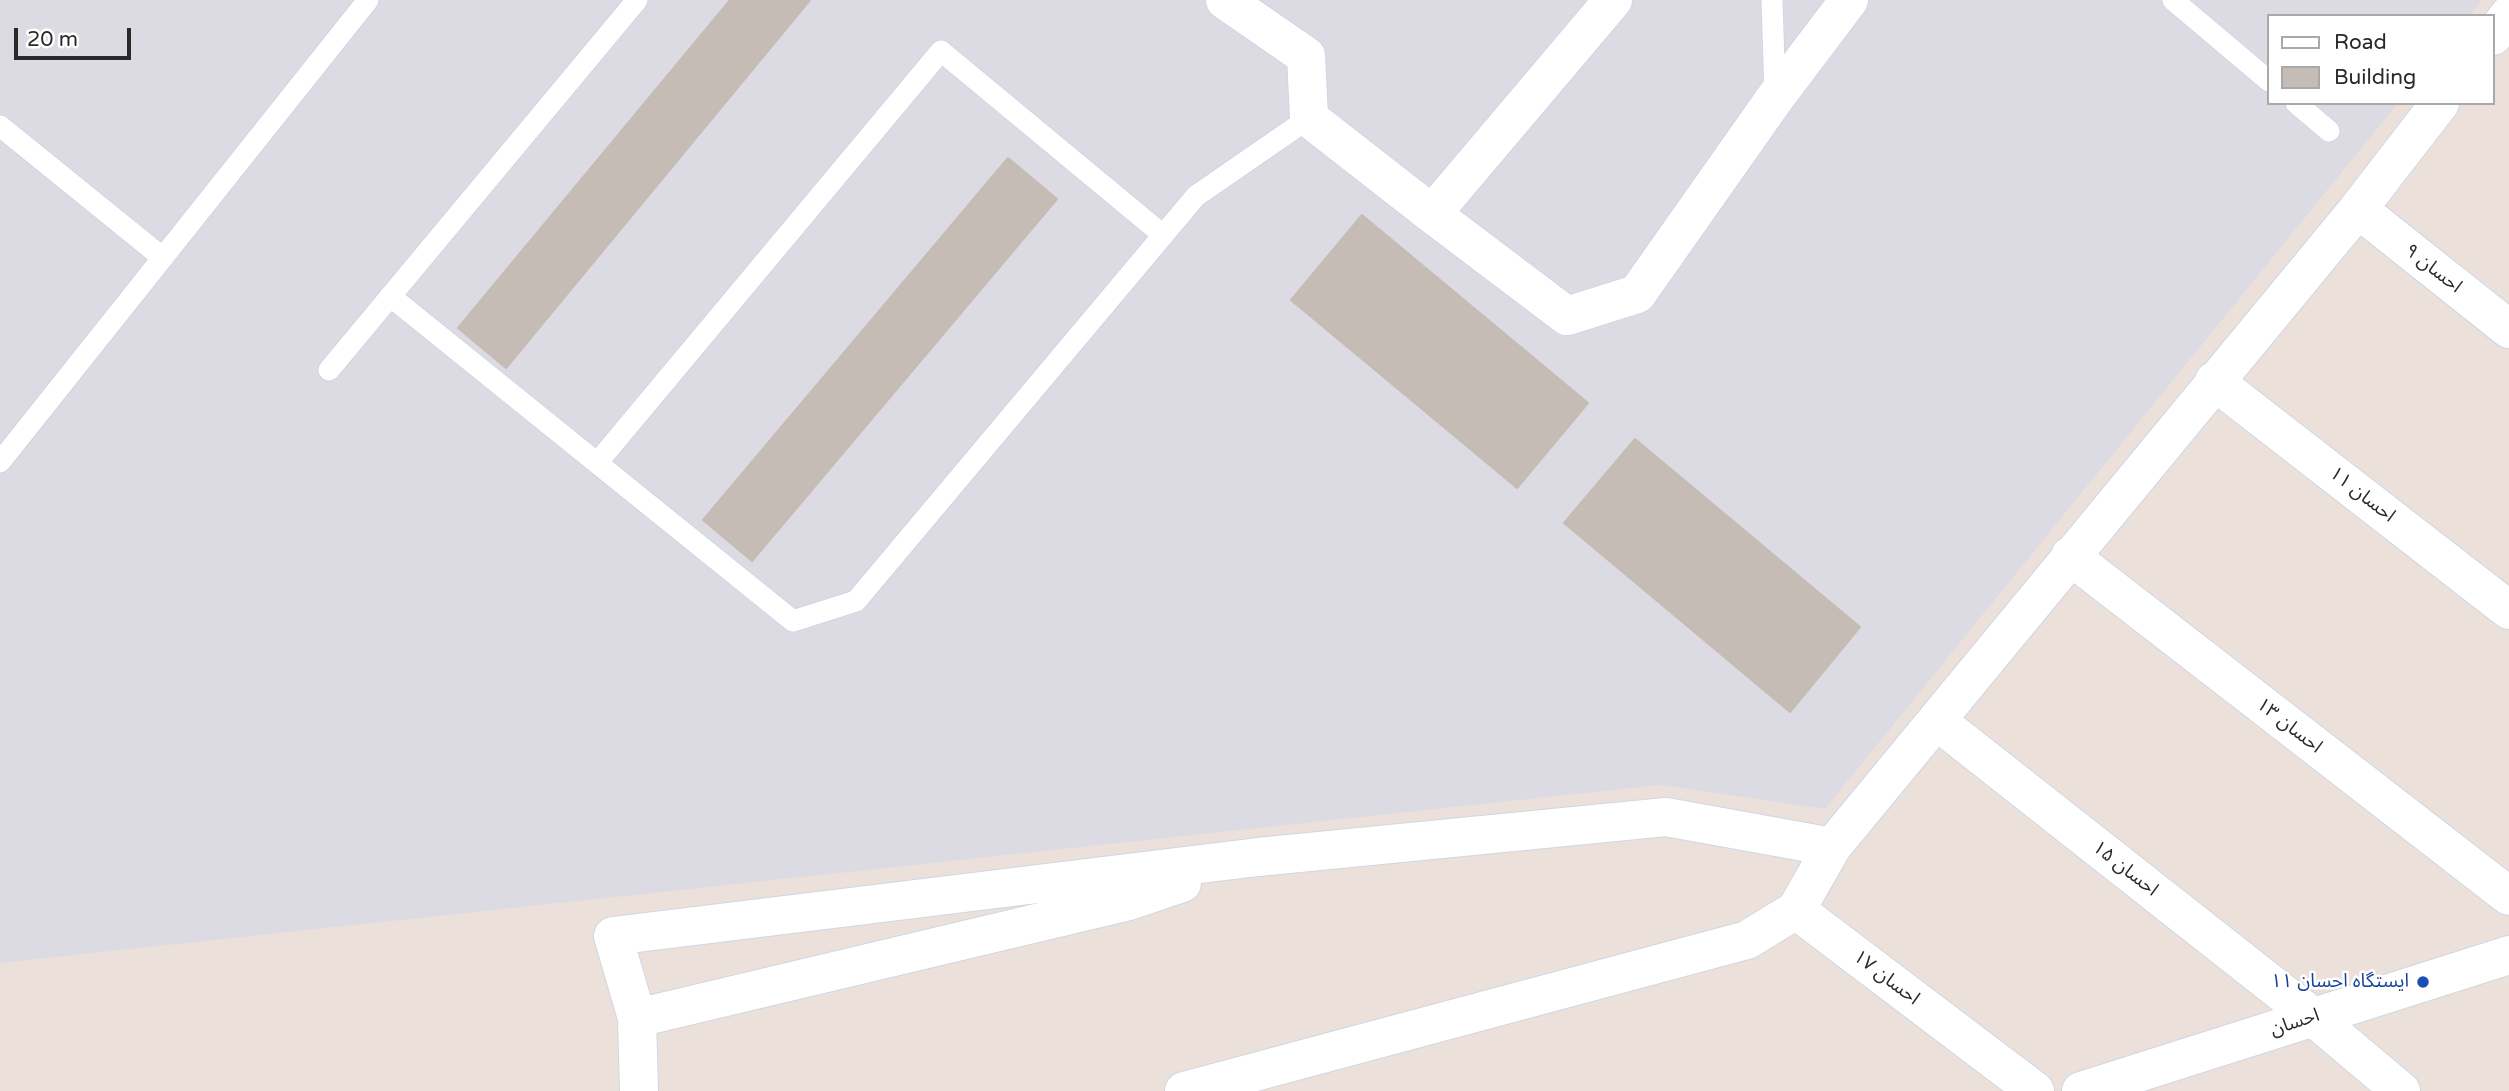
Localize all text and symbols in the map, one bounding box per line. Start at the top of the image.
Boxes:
scale bar [18,14,135,58]
legend [2268,14,2495,105]
text: 20 m [27,27,78,52]
text: Road [2334,30,2387,55]
text: Building [2334,65,2416,90]
street label: احسان ۹ [2400,240,2466,298]
street label: احسان ۱۱ [2325,462,2399,528]
street label: احسان ۱۳ [2252,693,2326,759]
street label: احسان ۱۵ [2088,836,2162,902]
street label: احسان ۱۷ [1848,946,1924,1010]
place label: ایستگاه احسان ۱۱ [2271,971,2409,993]
marker: ایستگاه احسان ۱۱ [2415,974,2431,990]
street label: احسان [2268,1004,2322,1042]

